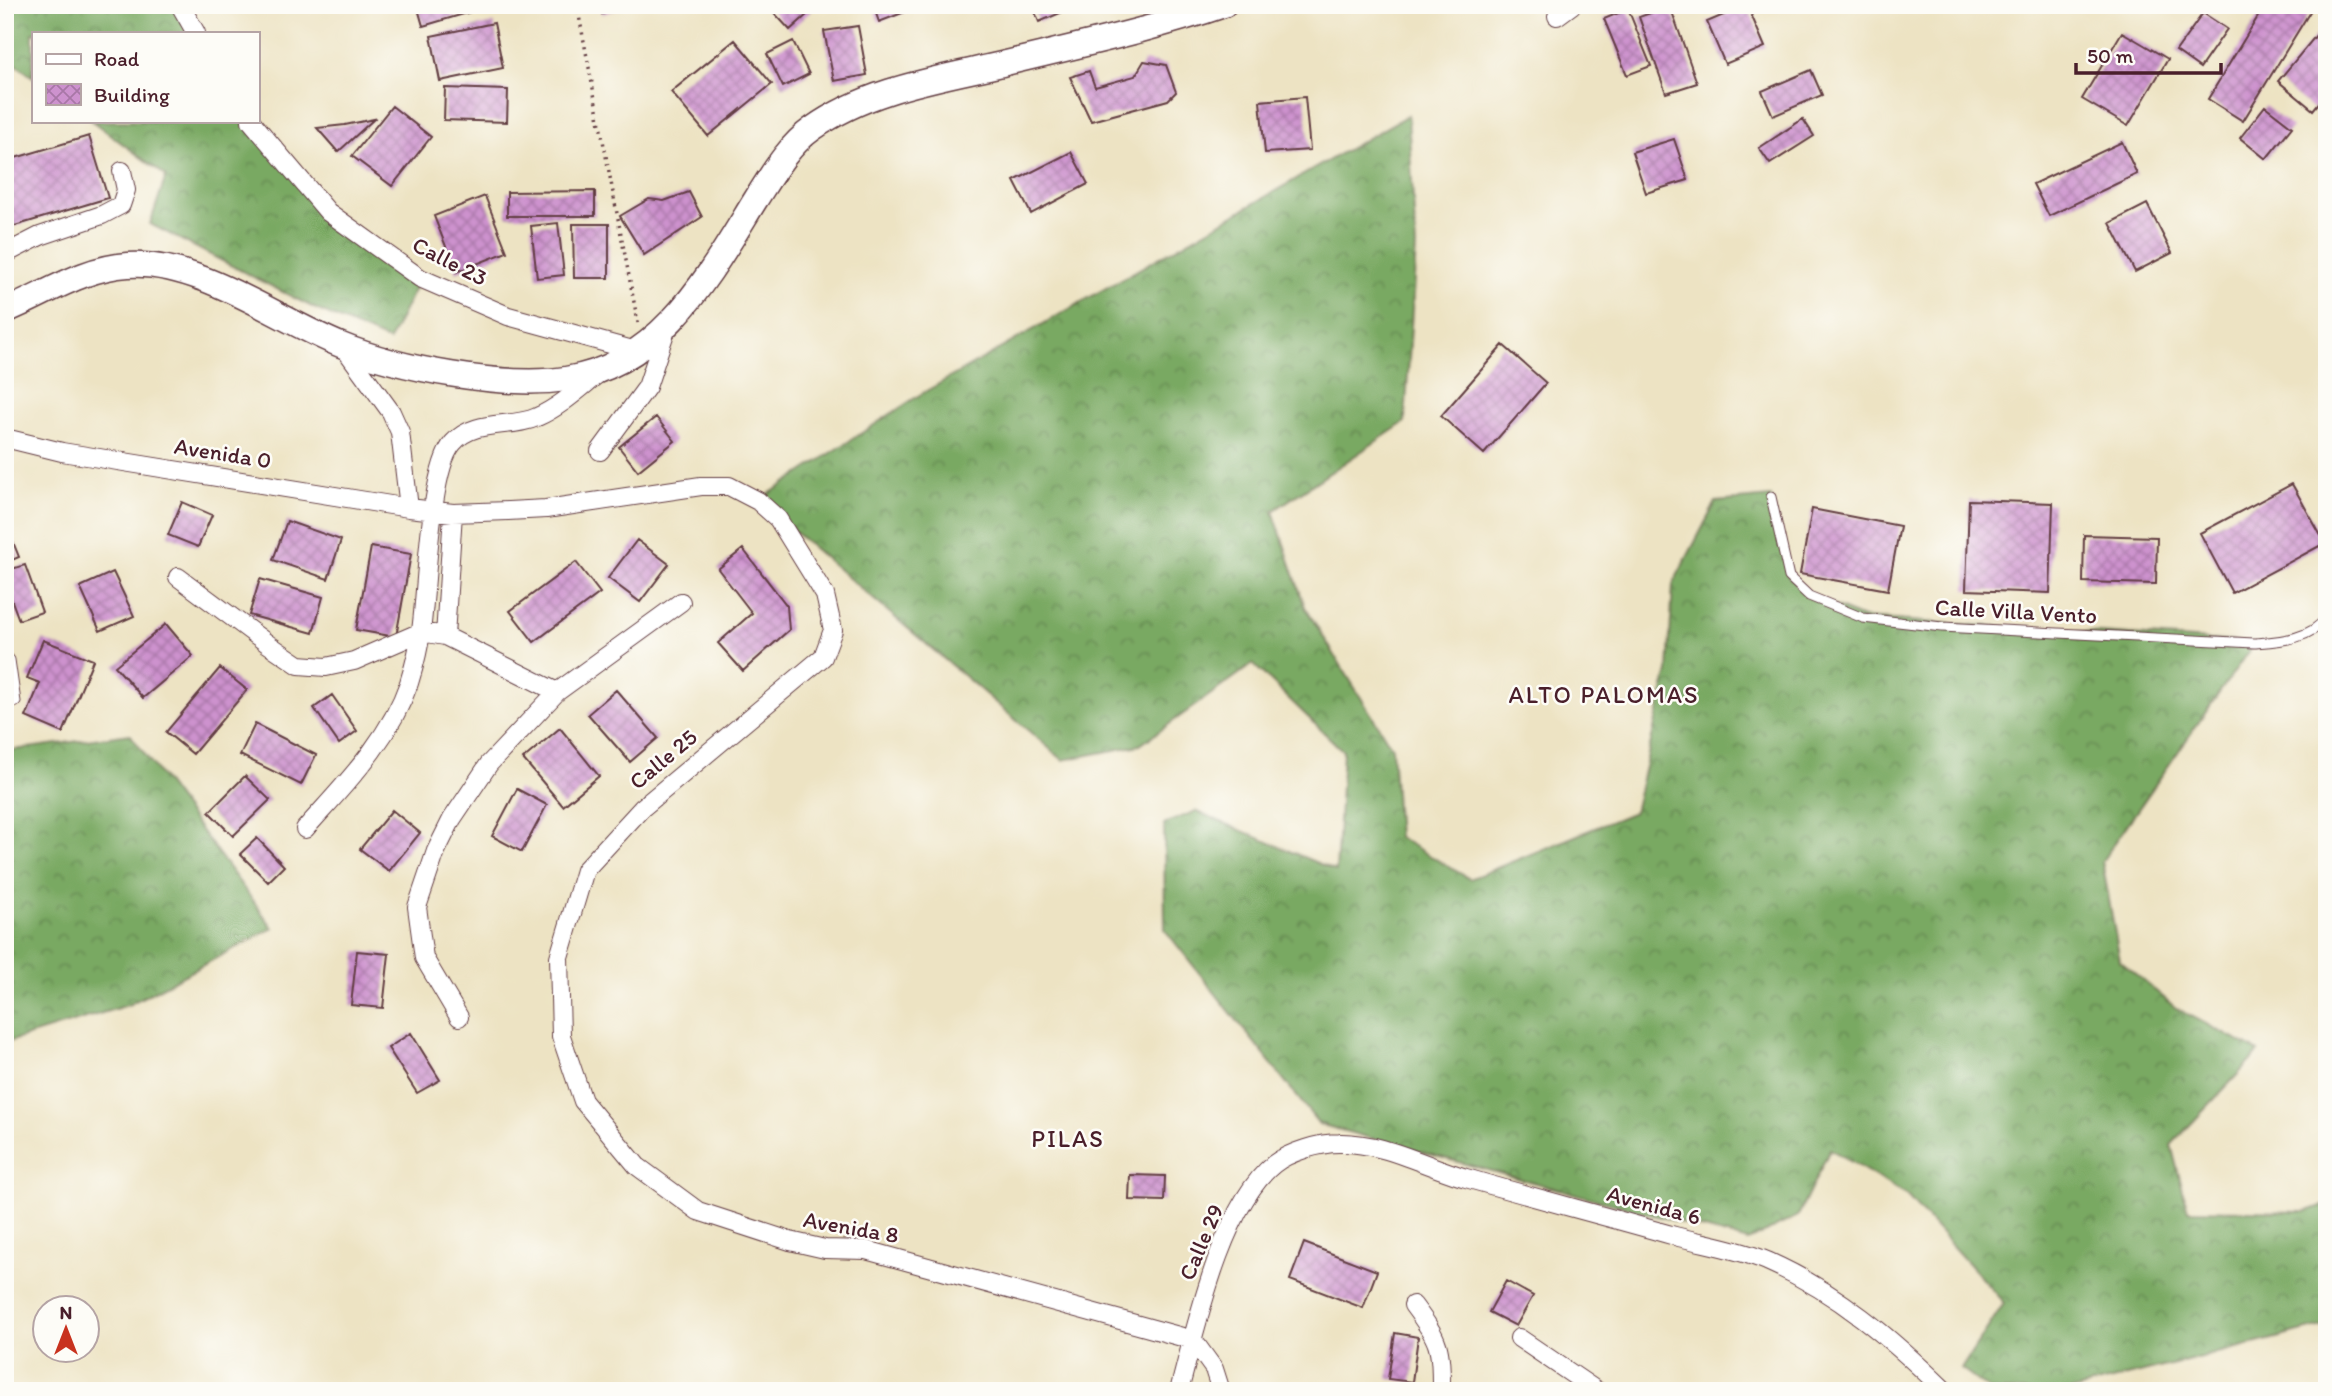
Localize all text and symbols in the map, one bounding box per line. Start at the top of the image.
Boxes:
legend [32,32,259,122]
scale bar [2076,32,2222,76]
text: 50 m [2087,43,2134,68]
text: Road [94,46,140,71]
text: Building [94,82,170,107]
street label: Calle 23 [408,230,492,292]
street label: Avenida 0 [172,432,274,474]
street label: Calle Villa Vento [1934,593,2098,629]
district label: ALTO PALOMAS [1508,680,1700,709]
street label: Calle 25 [623,723,703,795]
district label: PILAS [1031,1124,1105,1153]
street label: Avenida 6 [1604,1179,1704,1231]
street label: Calle 29 [1172,1200,1230,1284]
street label: Avenida 8 [801,1205,901,1249]
north arrow [32,1294,102,1364]
text: N [60,1301,72,1324]

